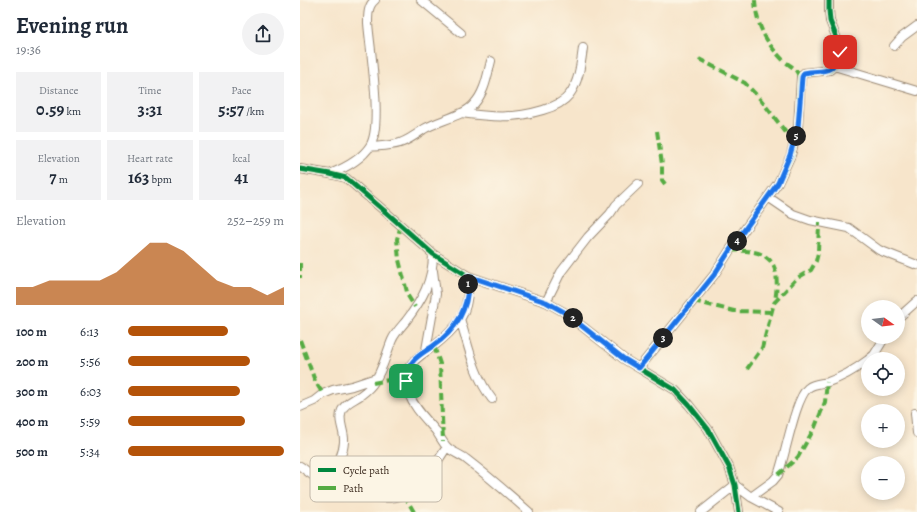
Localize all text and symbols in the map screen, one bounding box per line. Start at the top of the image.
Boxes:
text: Evening run [16,11,128,41]
button: share [242,13,284,55]
pin [823,35,857,69]
text: 19:36 [16,41,41,58]
icon: check [829,41,851,63]
text: Distance [39,83,78,98]
text: Time [139,83,161,98]
text: Pace [231,83,252,98]
text: 0.59 [36,98,64,121]
text: 3:31 [138,98,162,121]
text: 5:57 [218,98,244,121]
text: km [64,104,81,119]
text: /km [244,104,264,119]
pin: 5 [786,126,806,146]
text: 5 [794,128,798,143]
text: Elevation [38,151,80,166]
text: Heart rate [127,151,173,166]
text: kcal [233,151,250,166]
text: 7 [49,166,57,189]
text: 163 [128,166,149,189]
text: 41 [234,166,248,189]
text: m [57,172,68,187]
text: bpm [149,172,172,187]
text: Elevation [16,212,66,229]
text: 252–259 m [227,212,284,229]
pin: 4 [727,231,747,251]
text: 4 [734,233,740,248]
pin: 1 [458,274,478,294]
text: 1 [466,276,470,291]
north arrow [861,300,905,344]
map controls [861,300,905,500]
pin: 2 [563,308,583,328]
text: 2 [570,310,576,325]
text: 100 m [16,323,47,340]
text: 6:13 [80,323,99,340]
pin: 3 [653,328,673,348]
text: 3 [661,330,665,345]
button: locate [861,352,905,396]
text: 200 m [16,353,49,370]
text: 5:56 [80,353,100,370]
pin [389,364,423,398]
icon: arrive [395,370,417,392]
text: 300 m [16,383,48,400]
text: 6:03 [80,383,101,400]
button: + [861,404,905,448]
text: 400 m [16,413,48,430]
text: 5:59 [80,413,100,430]
text: 500 m [16,443,48,460]
text: 5:34 [80,443,100,460]
legend [310,456,442,502]
button: − [861,456,905,500]
text: Cycle path [343,463,390,478]
text: Path [343,481,364,496]

